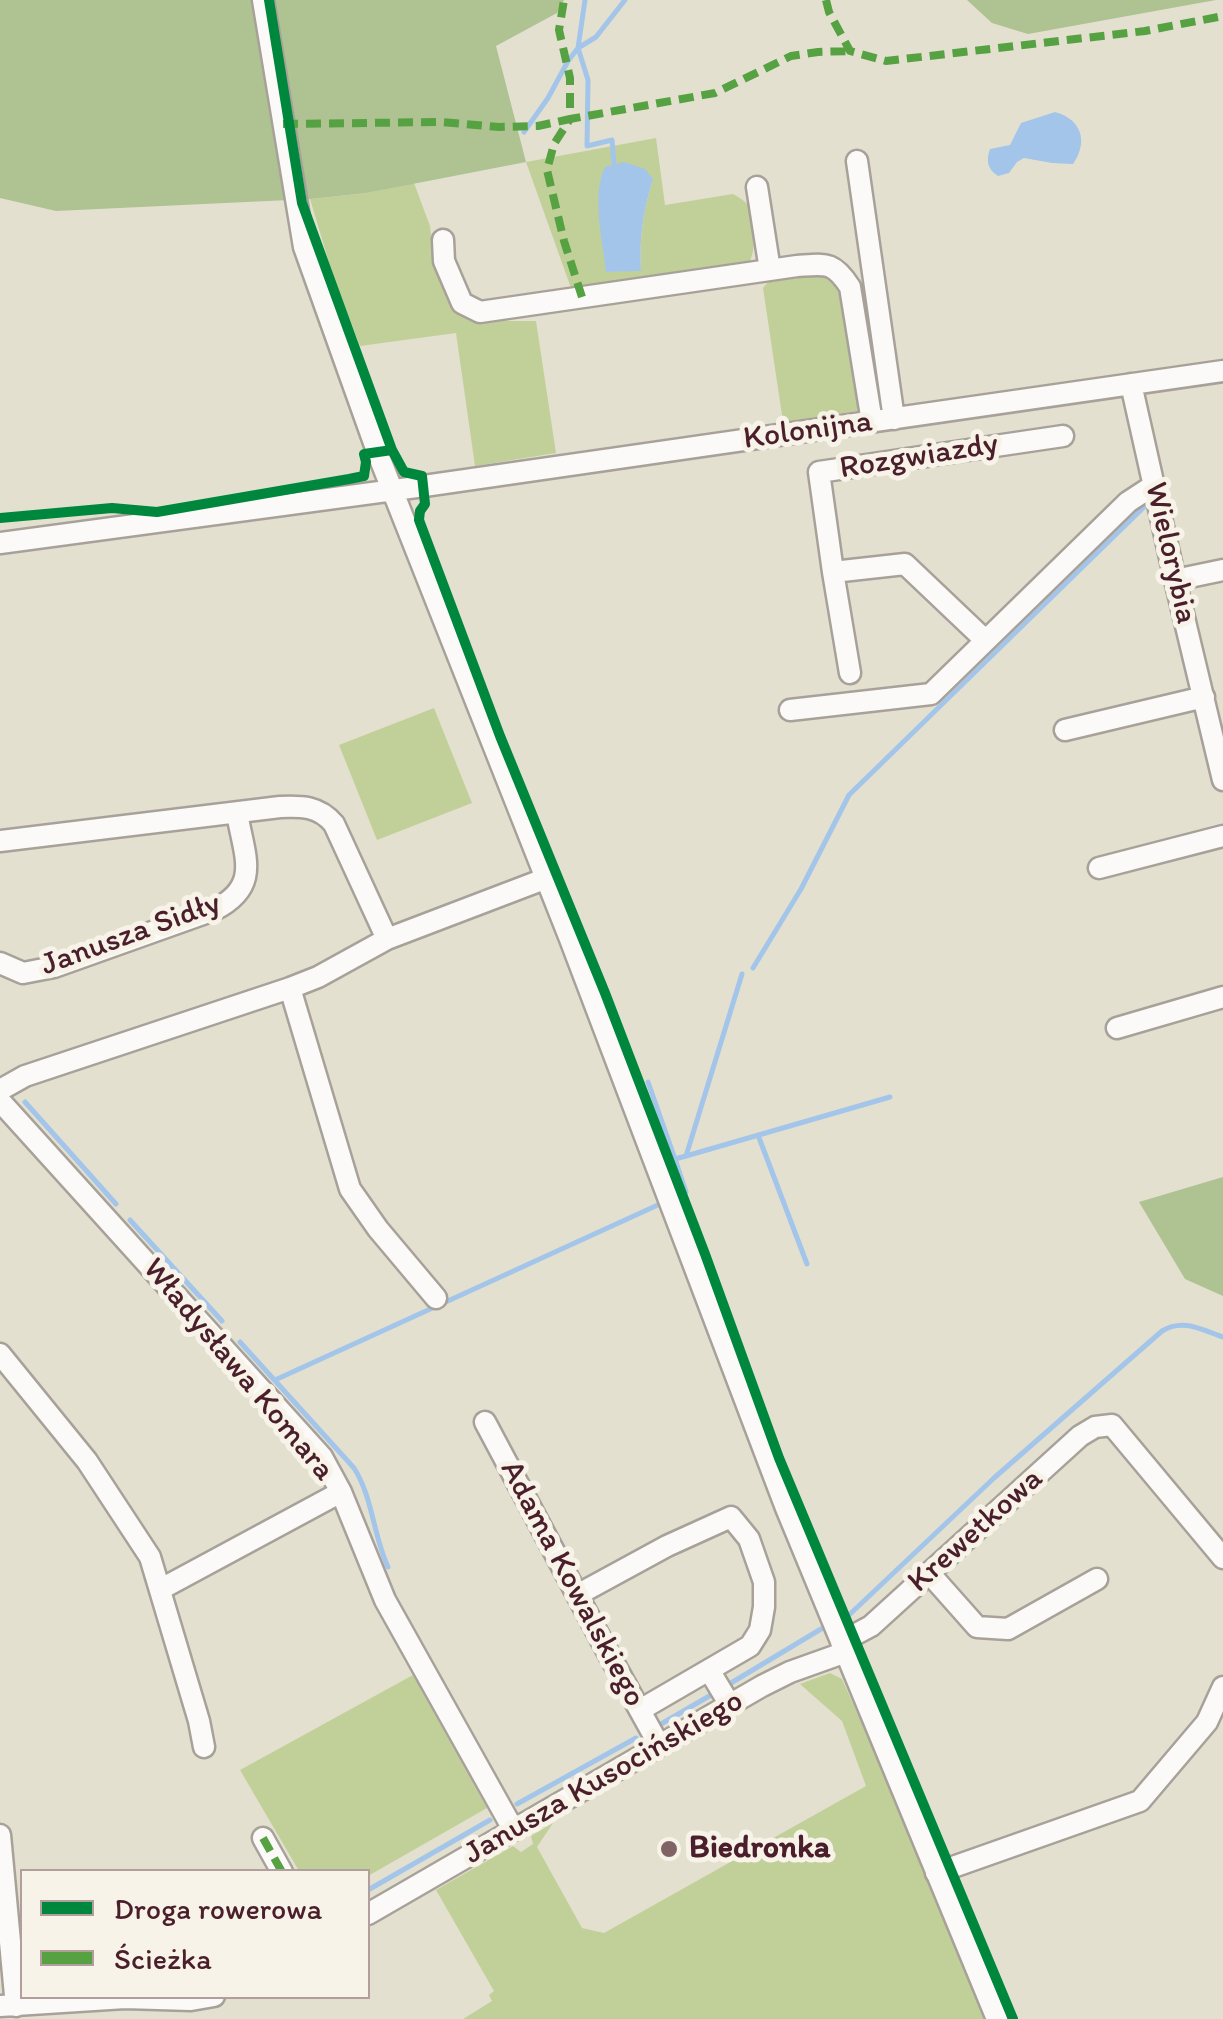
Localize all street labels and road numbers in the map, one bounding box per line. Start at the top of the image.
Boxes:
street label: Kolonijna [741,403,875,459]
street label: Rozgwiazdy [837,426,1001,488]
street label: Wielorybia [1135,479,1205,627]
street label: Janusza Sidły [36,885,226,985]
street label: Władysława Komara [134,1251,342,1489]
street label: Adama Kowalskiego [491,1454,653,1714]
street label: Krewetkowa [901,1460,1051,1602]
street label: Janusza Kusocińskiego [458,1682,750,1874]

